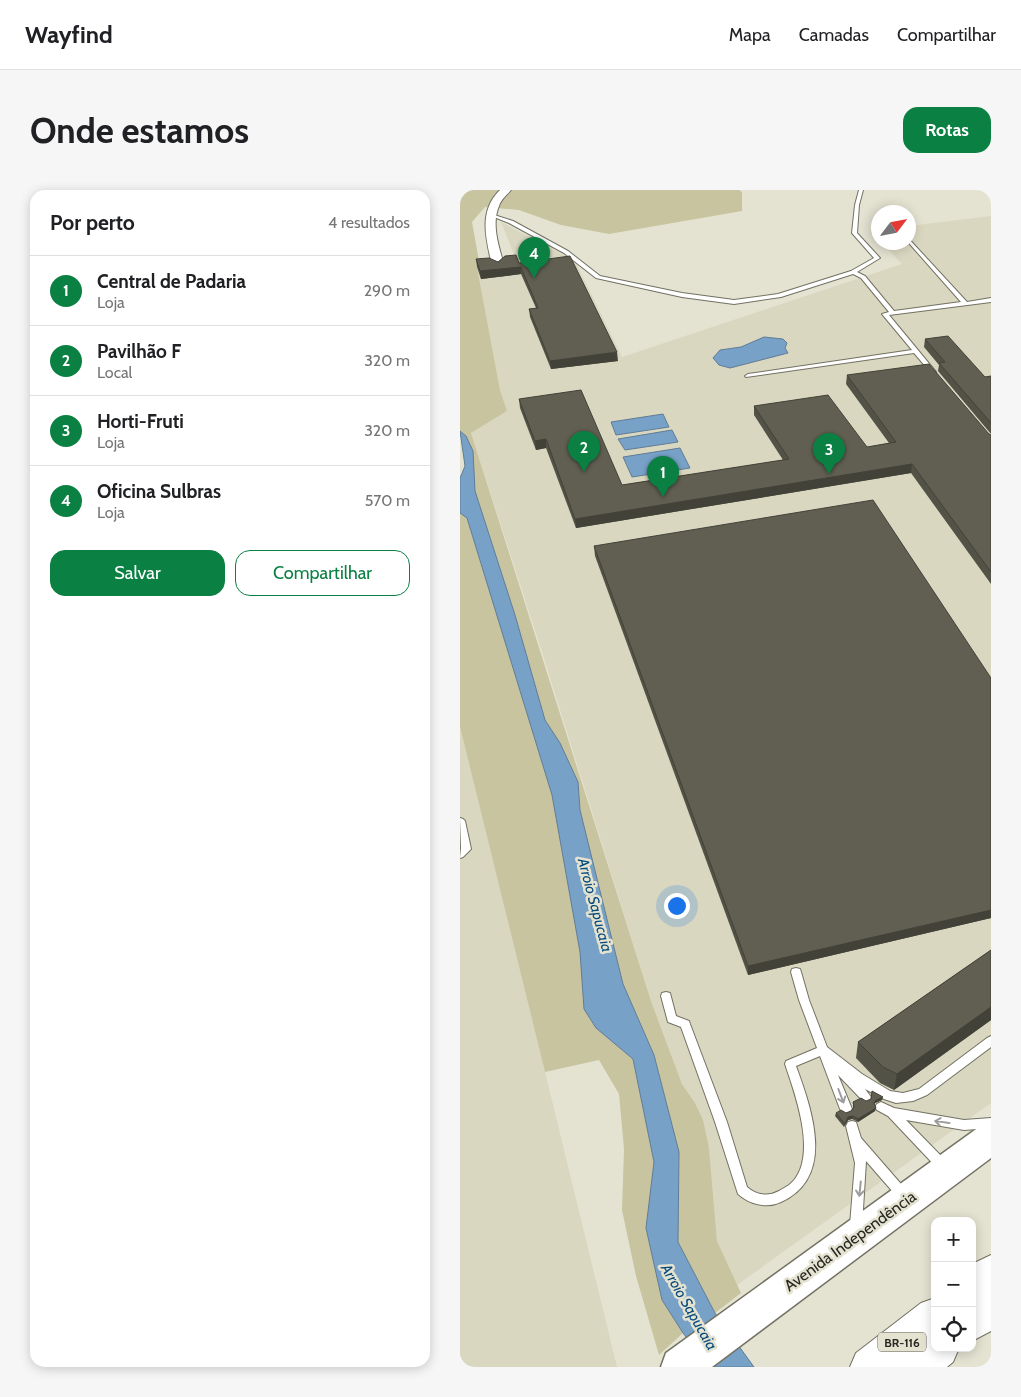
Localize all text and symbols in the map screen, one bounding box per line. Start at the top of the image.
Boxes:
text: Wayfind [25,20,113,49]
text: Mapa [729,24,771,46]
text: Camadas [799,24,869,46]
text: Compartilhar [897,24,996,46]
button: Rotas [903,107,991,153]
text: Onde estamos [30,109,249,152]
north arrow [871,205,916,250]
text: Por perto [50,210,135,235]
text: 4 resultados [328,213,410,232]
pin: 4 [518,237,550,278]
text: Central de Padaria [97,270,246,293]
text: 1 [63,281,69,300]
text: 290 m [364,281,410,300]
text: Loja [97,293,125,312]
text: Pavilhão F [97,340,181,363]
text: 2 [62,351,70,370]
text: 320 m [364,351,410,370]
text: Local [97,363,132,382]
text: Horti-Fruti [97,410,184,433]
text: 3 [62,421,70,440]
text: 320 m [364,421,410,440]
pin: 2 [568,431,600,472]
text: Loja [97,433,125,452]
pin: 3 [813,433,845,474]
pin: 1 [647,456,679,497]
text: Oficina Sulbras [97,480,221,503]
text: 4 [61,491,71,510]
text: 570 m [365,491,410,510]
text: Loja [97,503,125,522]
button: Salvar [50,550,225,596]
button: Compartilhar [235,550,410,596]
water label: Arroio Sapucaia [574,855,616,954]
your location [664,893,690,919]
one-way arrow [837,1088,846,1103]
one-way arrow [935,1117,951,1127]
one-way arrow [855,1181,865,1197]
street label: Avenida Independência [780,1187,920,1295]
map controls [931,1217,976,1352]
button: + [931,1217,976,1262]
water label: Arroio Sapucaia [657,1260,721,1353]
button: − [931,1262,976,1307]
button: locate [931,1307,976,1352]
road number: BR-116 [878,1332,926,1352]

